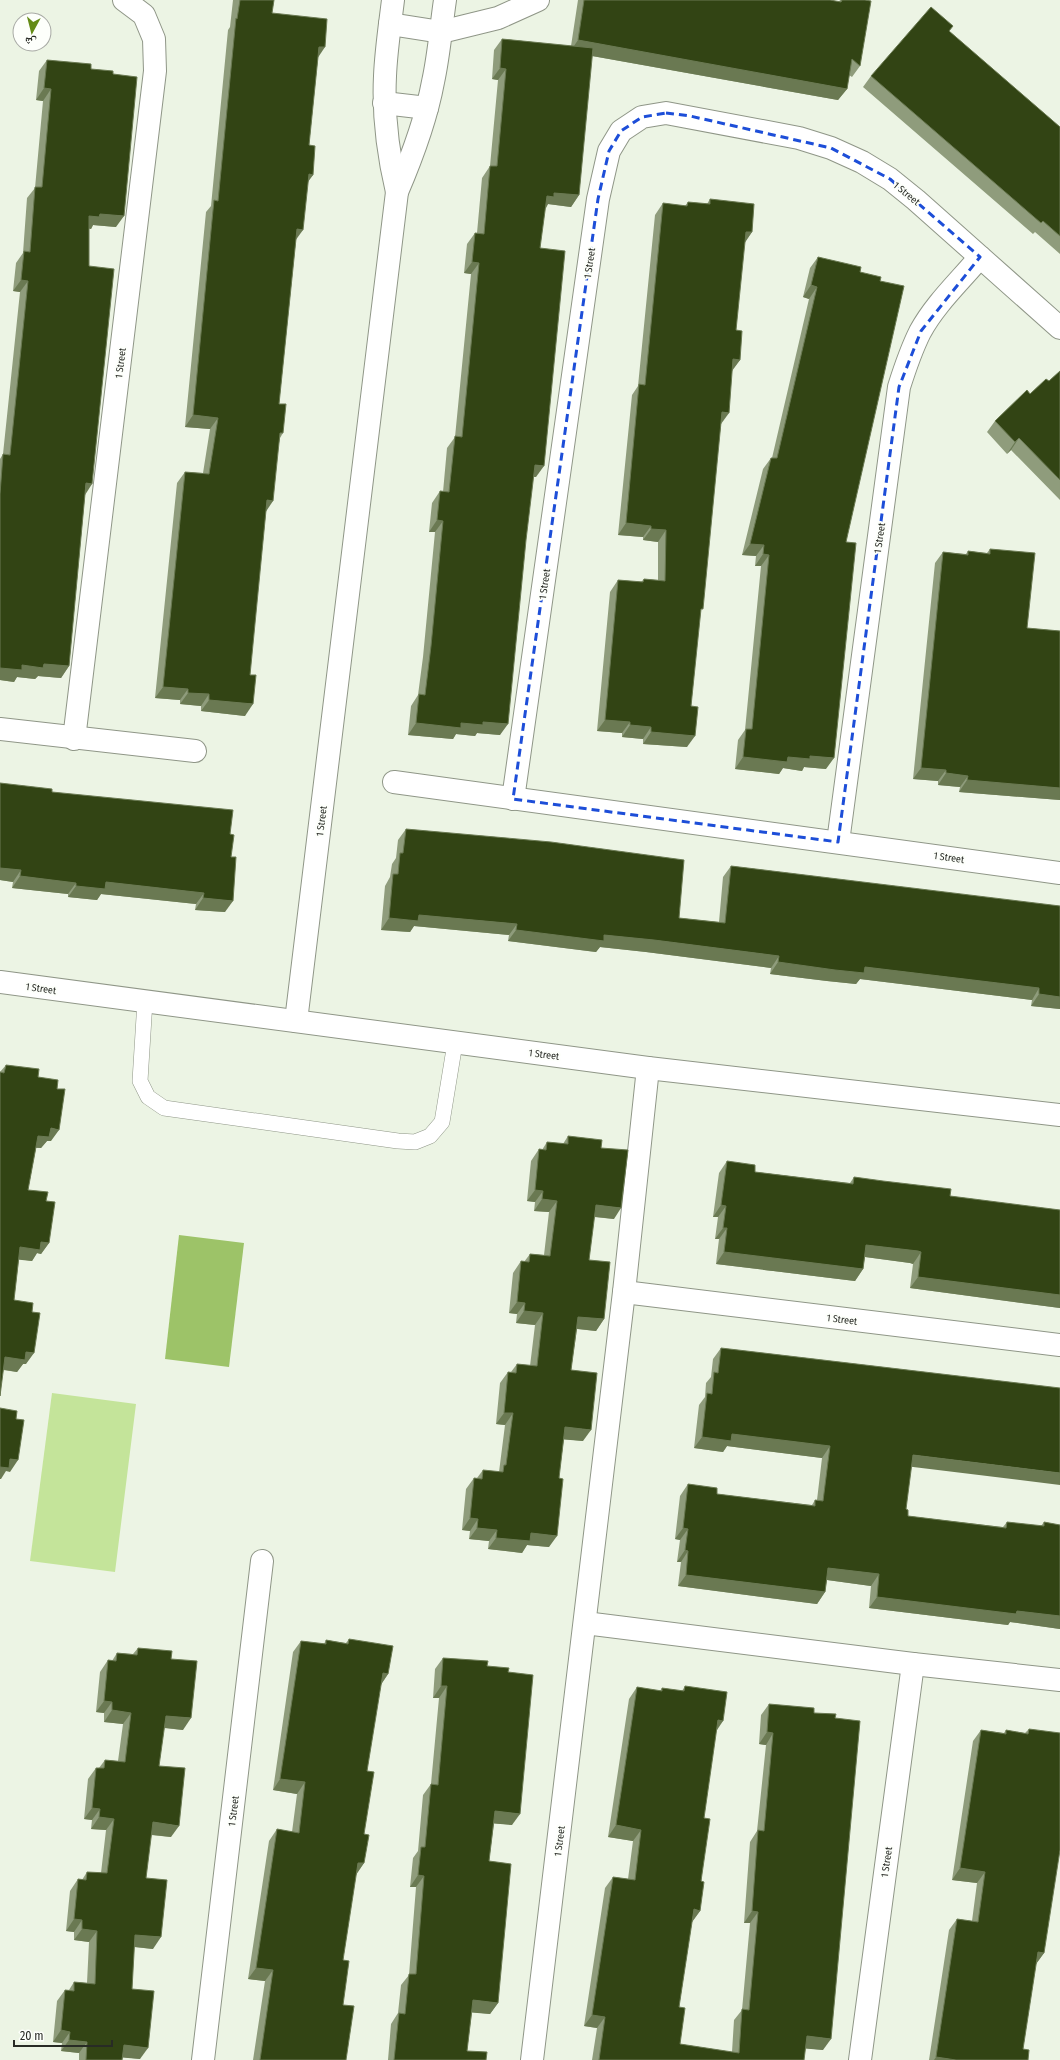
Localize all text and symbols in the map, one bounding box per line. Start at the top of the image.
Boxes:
north arrow [12,12,52,52]
text: ش [24,33,38,49]
street label: 1 Street [891,179,923,209]
street label: 1 Street [582,246,598,279]
street label: 1 Street [113,346,129,379]
street label: 1 Street [872,521,888,554]
street label: 1 Street [537,567,553,600]
street label: 1 Street [314,804,330,837]
street label: 1 Street [933,850,966,866]
street label: 1 Street [25,981,58,997]
street label: 1 Street [528,1047,561,1063]
street label: 1 Street [826,1312,859,1328]
street label: 1 Street [226,1794,242,1827]
street label: 1 Street [552,1824,568,1857]
street label: 1 Street [879,1845,895,1878]
scale bar [14,2022,112,2048]
text: 20 m [20,2029,44,2043]

